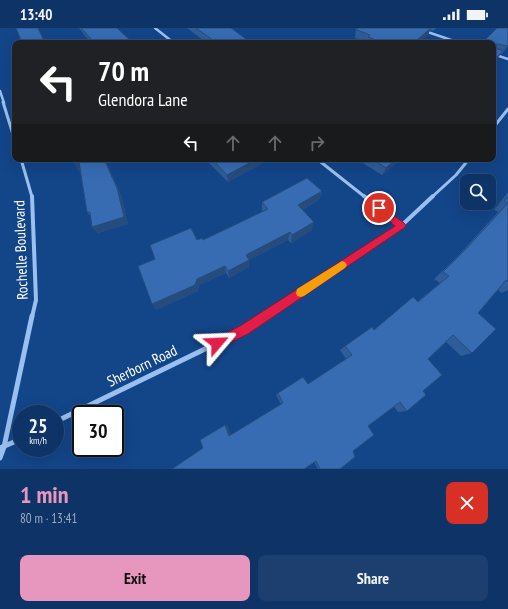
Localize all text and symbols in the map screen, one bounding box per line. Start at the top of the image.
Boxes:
text: 13:40 [20,5,52,24]
text: 70 m [98,52,149,89]
icon: left [32,56,84,108]
text: Glendora Lane [98,88,188,111]
icon: left [180,132,202,154]
icon: ahead [222,132,244,154]
icon: ahead [264,132,286,154]
icon: right [306,132,328,154]
map controls [460,174,496,210]
button: search [460,174,496,210]
pin [362,191,396,225]
icon: arrive [368,197,390,219]
street label: Rochelle Boulevard [9,200,32,300]
position arrow [196,322,238,364]
street label: Sherborn Road [104,340,180,391]
speed limit sign: 30 [72,405,124,457]
text: 25 [28,413,48,439]
text: km/h [29,434,47,447]
text: 1 min [20,479,68,510]
button: close [446,482,488,524]
text: 80 m · 13:41 [20,510,77,527]
button: Exit [20,555,250,601]
button: Share [258,555,488,601]

